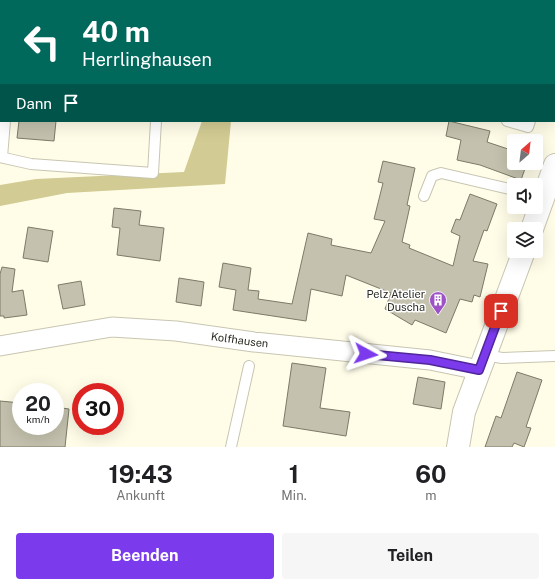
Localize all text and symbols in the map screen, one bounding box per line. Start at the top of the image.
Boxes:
text: 40 m [82,15,150,48]
icon: left [16,16,68,68]
text: Herrlinghausen [82,49,212,70]
icon: arrive [60,92,82,114]
text: Dann [16,95,52,112]
north arrow [507,134,543,170]
map controls [507,134,543,258]
button: sound [507,178,543,214]
button: layers [507,222,543,258]
place label: Pelz Atelier Duscha [366,288,425,313]
building icon: Pelz Atelier Duscha [428,290,448,315]
pin [484,294,518,328]
icon: arrive [490,300,512,322]
street label: Kolfhausen [210,330,269,349]
position arrow [345,333,387,375]
speed limit sign: 30 [72,383,124,435]
text: 20 [25,392,51,416]
text: km/h [26,413,50,425]
text: 19:43 [109,460,173,488]
text: 1 [289,460,299,488]
text: 60 [415,460,446,488]
text: Ankunft [116,488,165,503]
text: Min. [281,488,307,503]
text: m [425,488,436,503]
button: Beenden [16,533,274,579]
button: Teilen [282,533,539,579]

